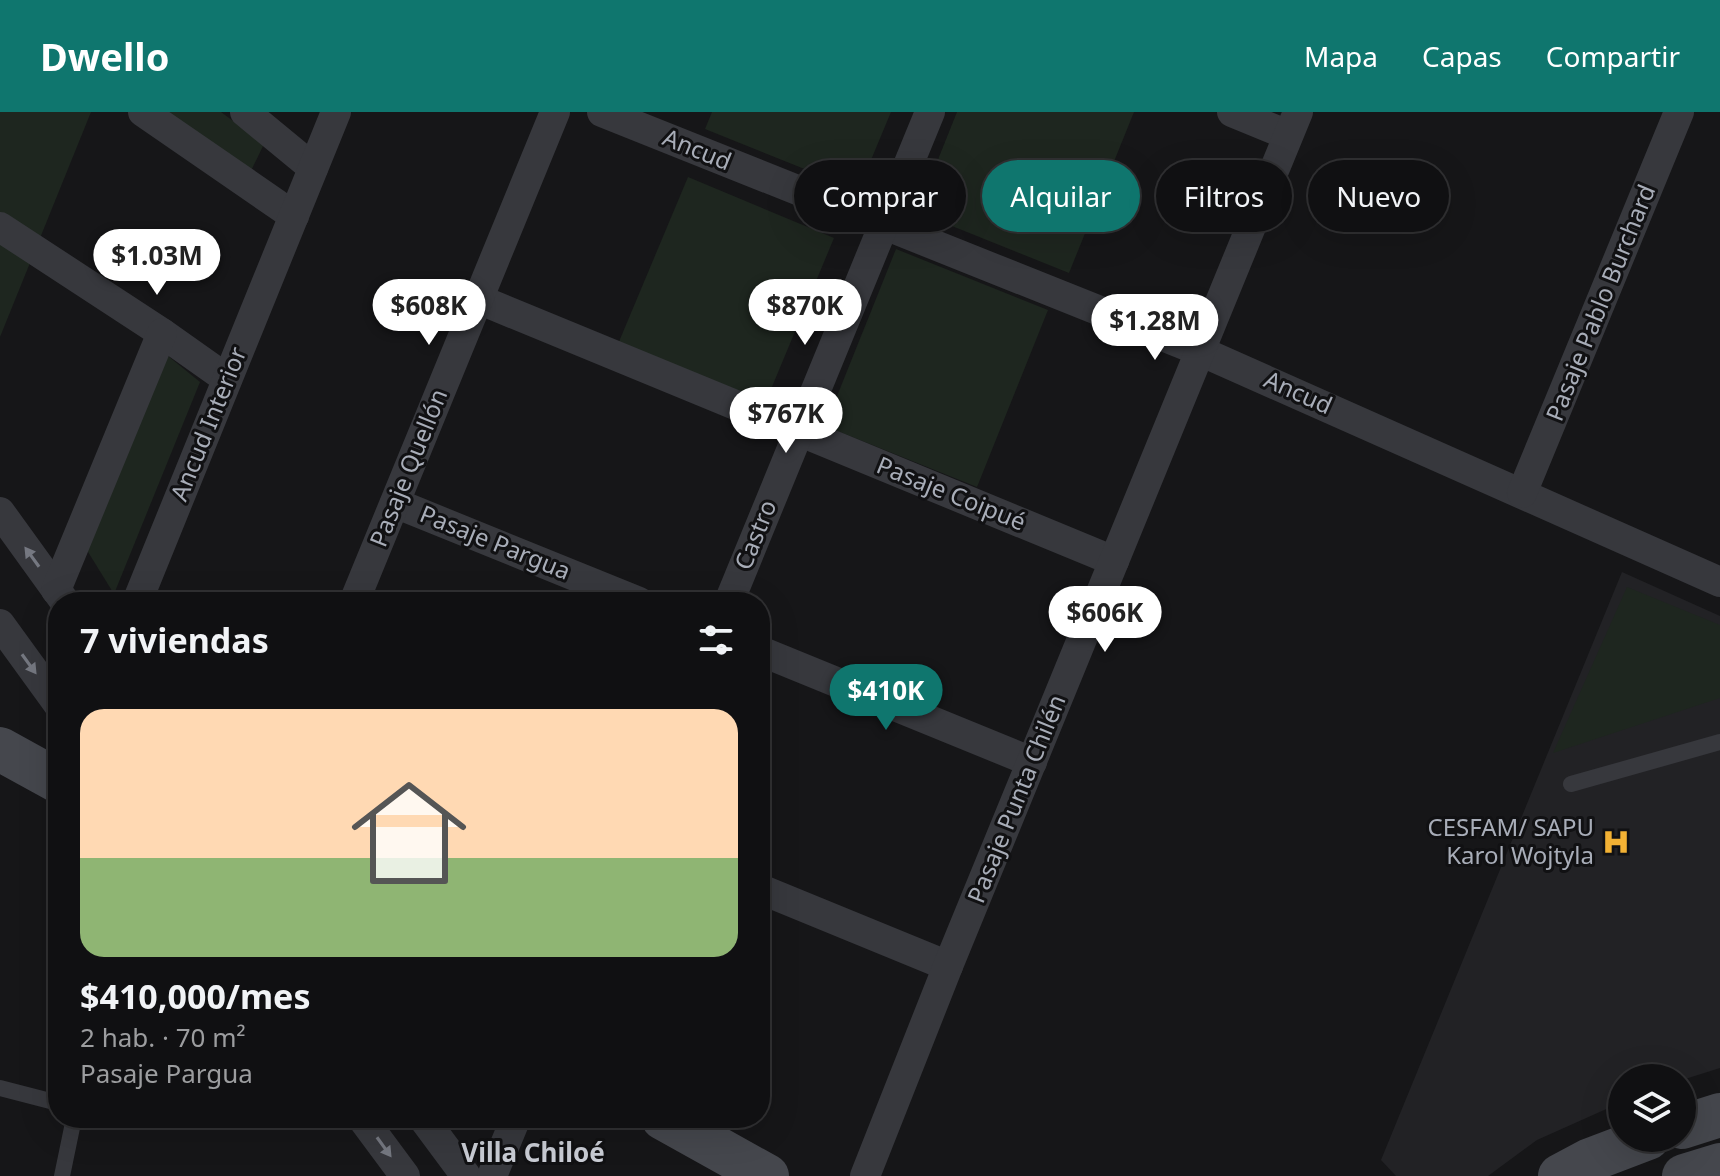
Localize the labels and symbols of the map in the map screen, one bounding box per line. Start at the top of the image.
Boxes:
street label: Ancud [658,120,737,177]
street label: Pasaje Pablo Burchard [1537,179,1662,426]
pin: $1.03M [92,229,222,297]
pin: $608K [373,279,485,347]
pin: $870K [749,279,861,347]
pin: $1.28M [1090,294,1220,362]
street label: Ancud Interior [162,342,254,505]
street label: Ancud [1259,362,1338,421]
street label: Pasaje Quellón [361,383,454,551]
pin: $767K [730,387,842,455]
street label: Pasaje Coipué [872,448,1031,537]
street label: Castro [726,495,784,574]
street label: Pasaje Pargua [415,496,576,587]
one-way arrow [25,546,40,567]
pin: $606K [1049,586,1161,654]
one-way arrow [21,653,37,675]
pin: $410K [830,664,942,732]
street label: Pasaje Punta Chilén [959,689,1073,908]
place label: CESFAM/ SAPU Karol Wojtyla [1427,810,1594,871]
hospital icon: CESFAM/ SAPU Karol Wojtyla [1601,827,1631,857]
district label: Villa Chiloé [461,1134,605,1170]
one-way arrow [375,1137,391,1157]

